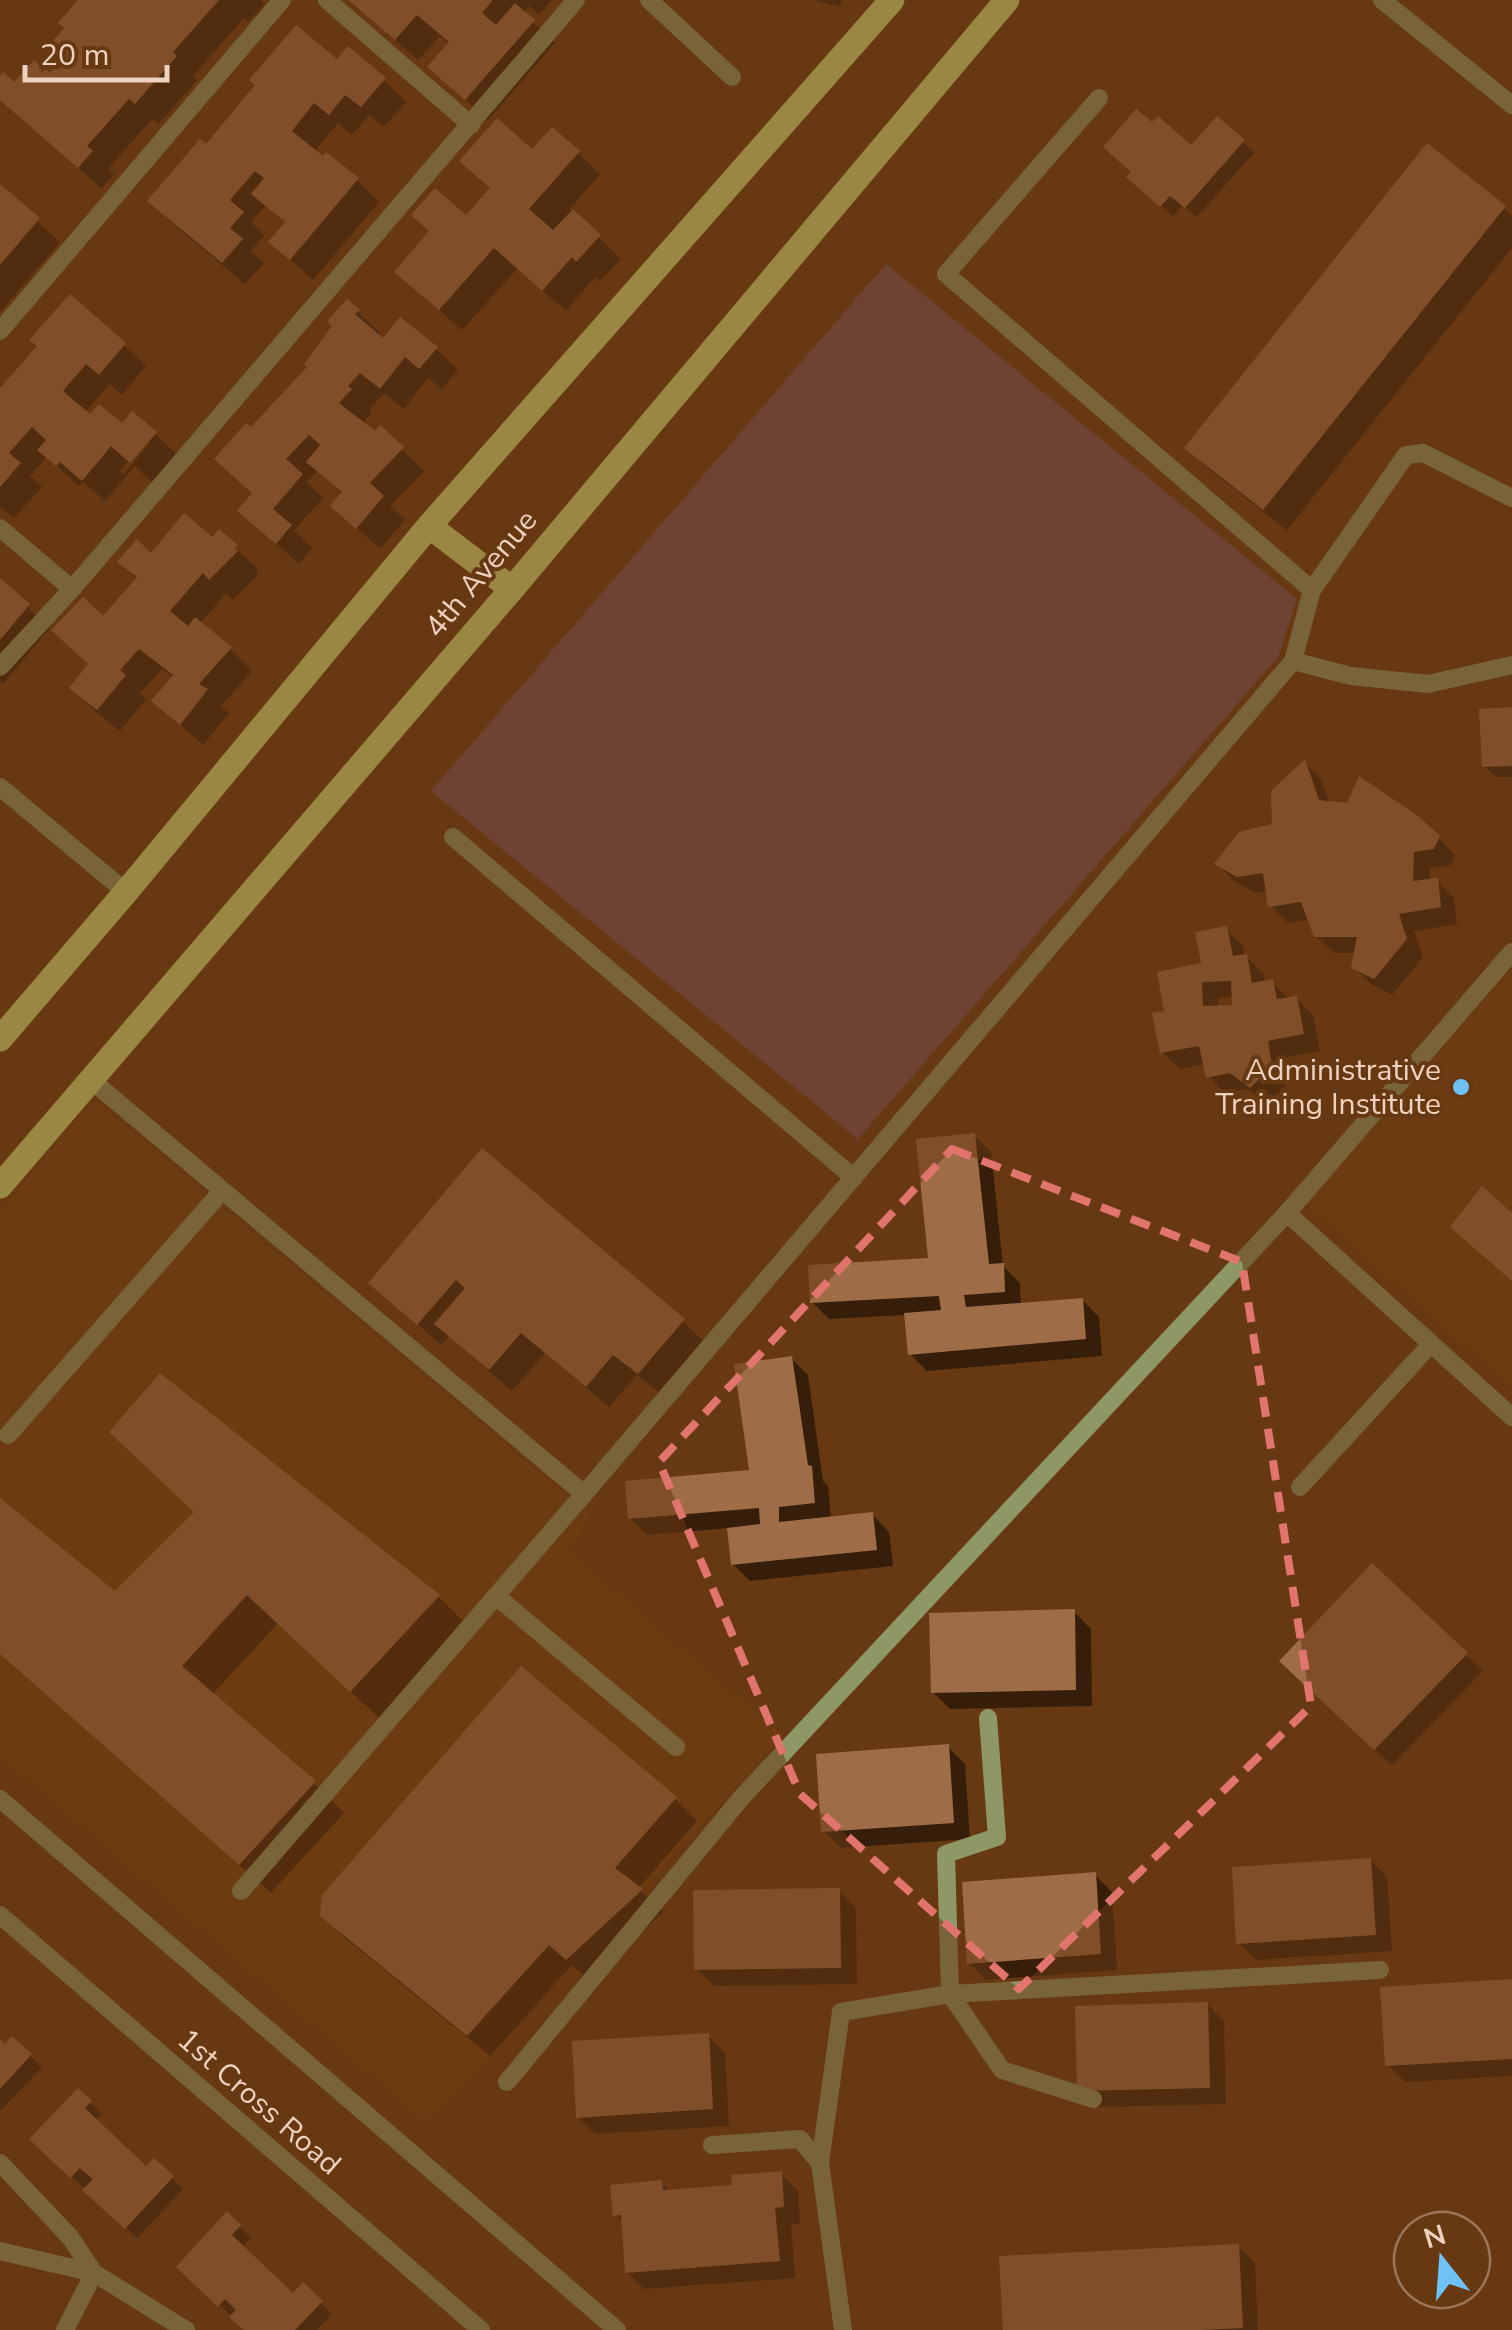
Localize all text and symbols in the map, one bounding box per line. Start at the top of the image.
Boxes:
scale bar [25,20,168,82]
text: 20 m [40,35,109,76]
street label: 4th Avenue [415,501,547,647]
place label: Administrative Training Institute [1215,1050,1441,1125]
marker: Administrative Training Institute [1450,1076,1472,1098]
street label: 1st Cross Road [168,2020,350,2184]
north arrow [1392,2210,1492,2310]
text: N [1419,2216,1451,2258]

